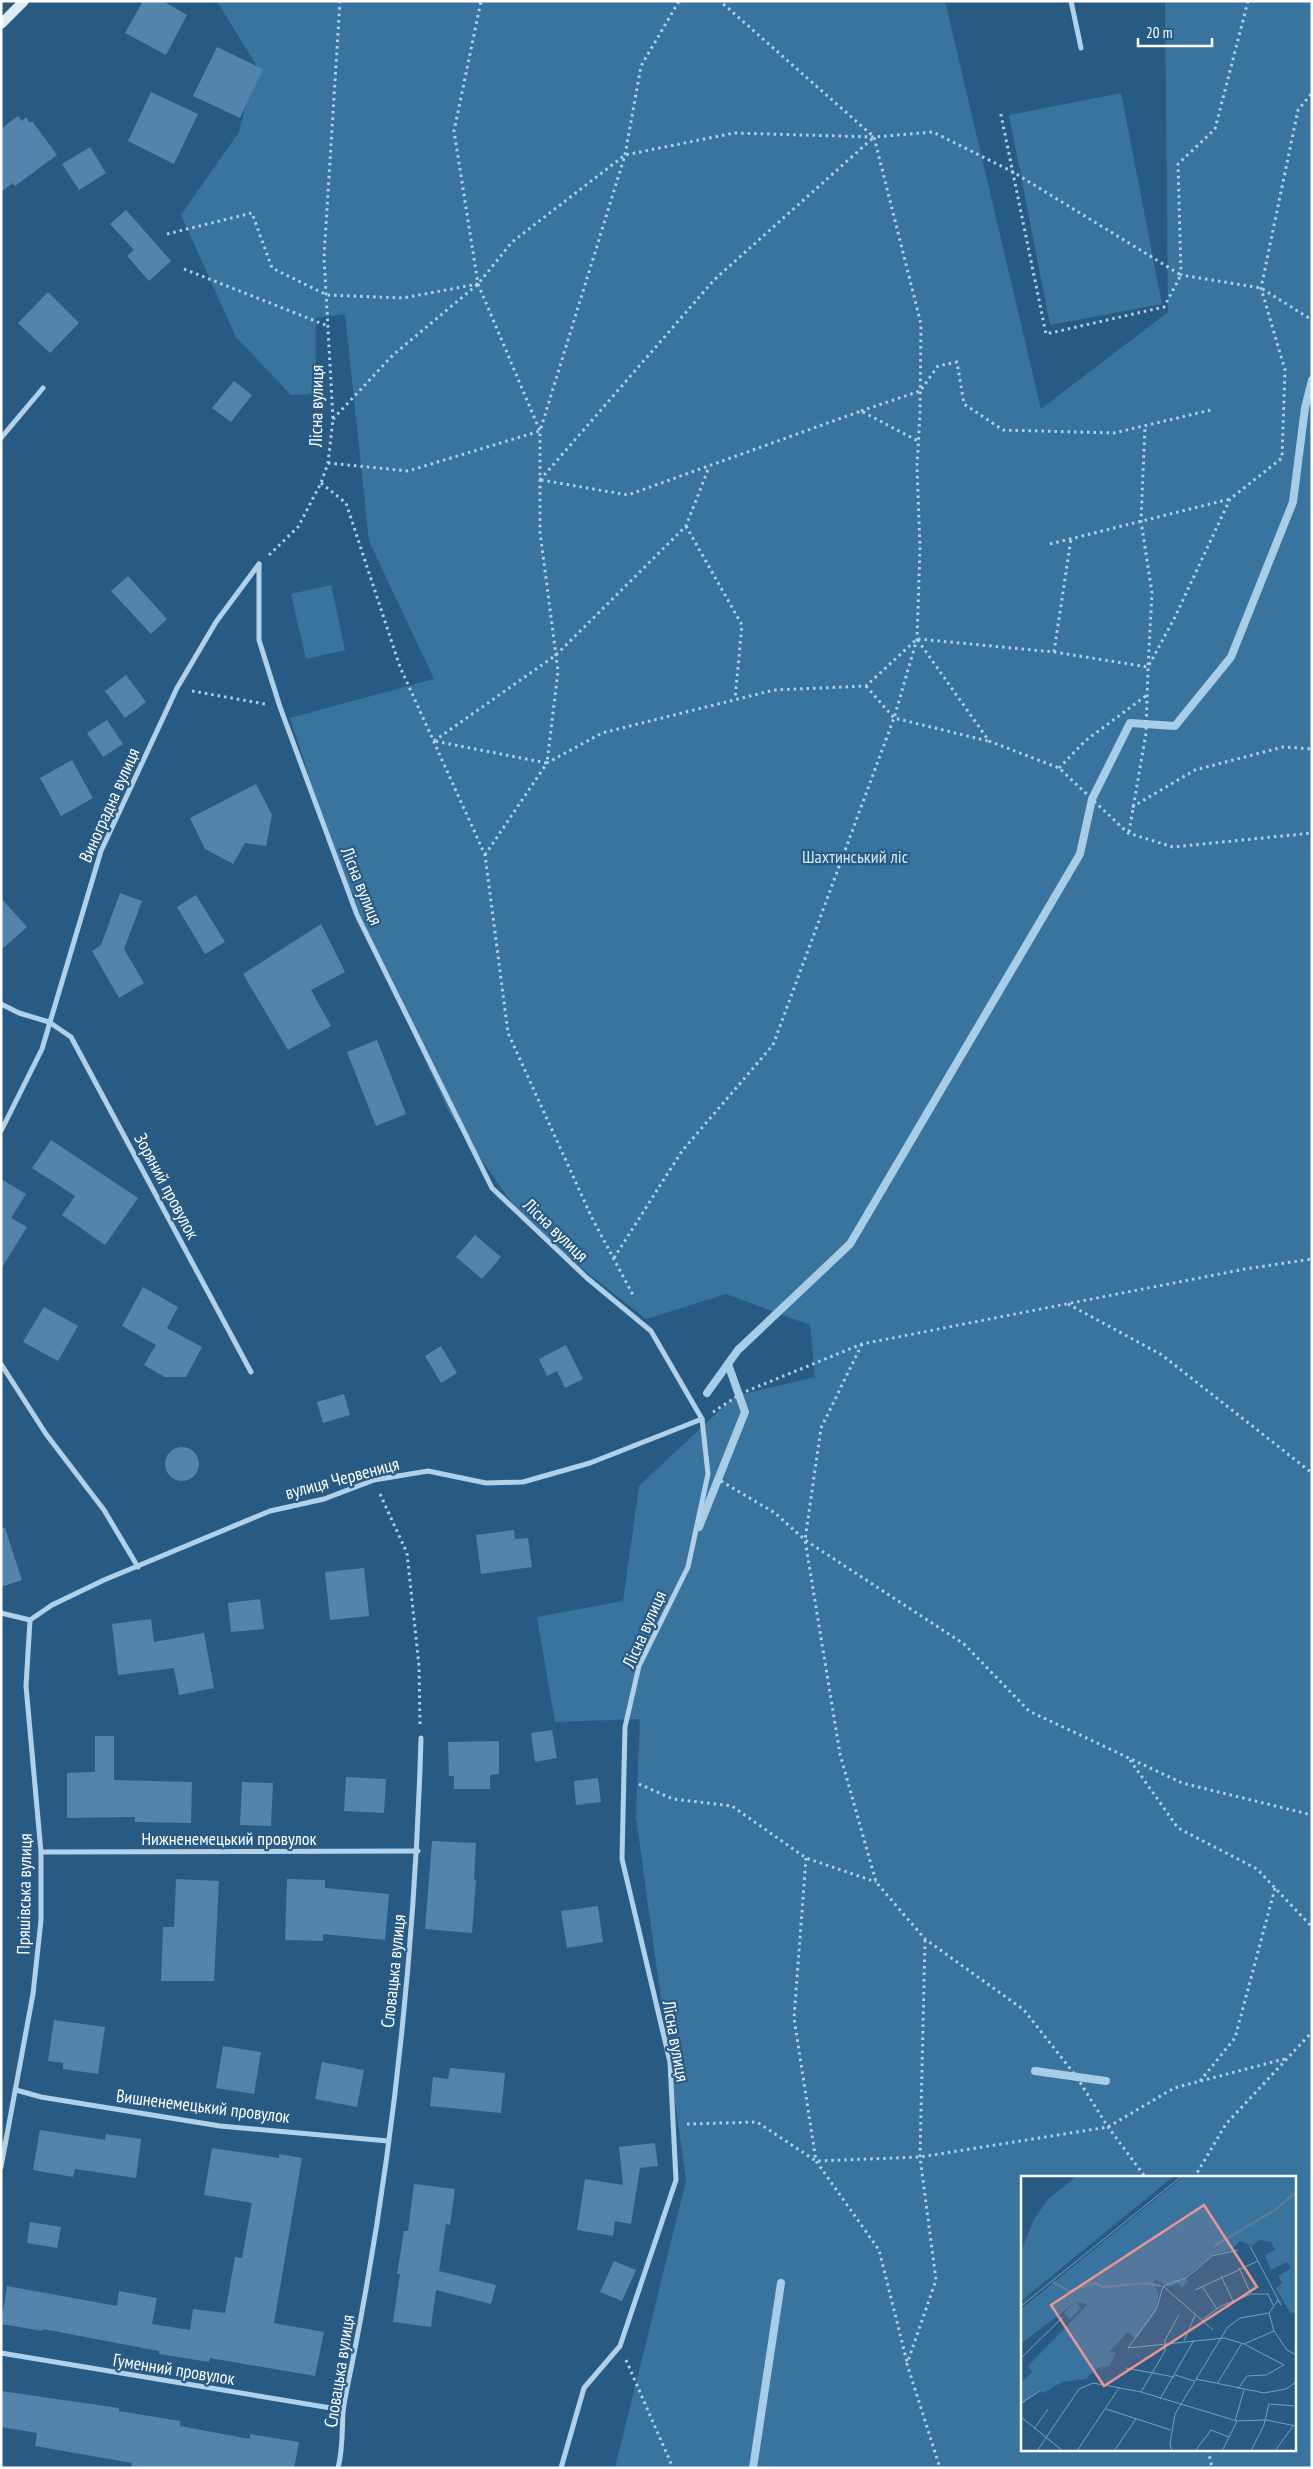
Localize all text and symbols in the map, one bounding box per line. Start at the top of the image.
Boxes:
scale bar [1138,15,1212,47]
text: 20 m [1146,23,1172,42]
street label: Лісна вулиця [304,365,328,448]
street label: Виноградна вулиця [73,744,145,866]
street label: Лісна вулиця [336,843,388,928]
park label: Шахтинський ліс [802,845,909,868]
street label: Зоряний провулок [129,1129,205,1243]
street label: Лісна вулиця [518,1193,594,1267]
street label: вулиця Червениця [282,1452,402,1504]
street label: Лісна вулиця [616,1587,671,1672]
street label: Нижненемецький провулок [141,1827,317,1850]
street label: Пряшівська вулиця [11,1833,37,1955]
street label: Словацька вулиця [376,1913,410,2029]
street label: Лісна вулиця [657,1998,694,2083]
street label: Вишненемецький провулок [115,2084,291,2128]
inset map [1021,2176,1296,2452]
street label: Словацька вулиця [319,2313,359,2429]
street label: Гуменний провулок [112,2348,236,2390]

